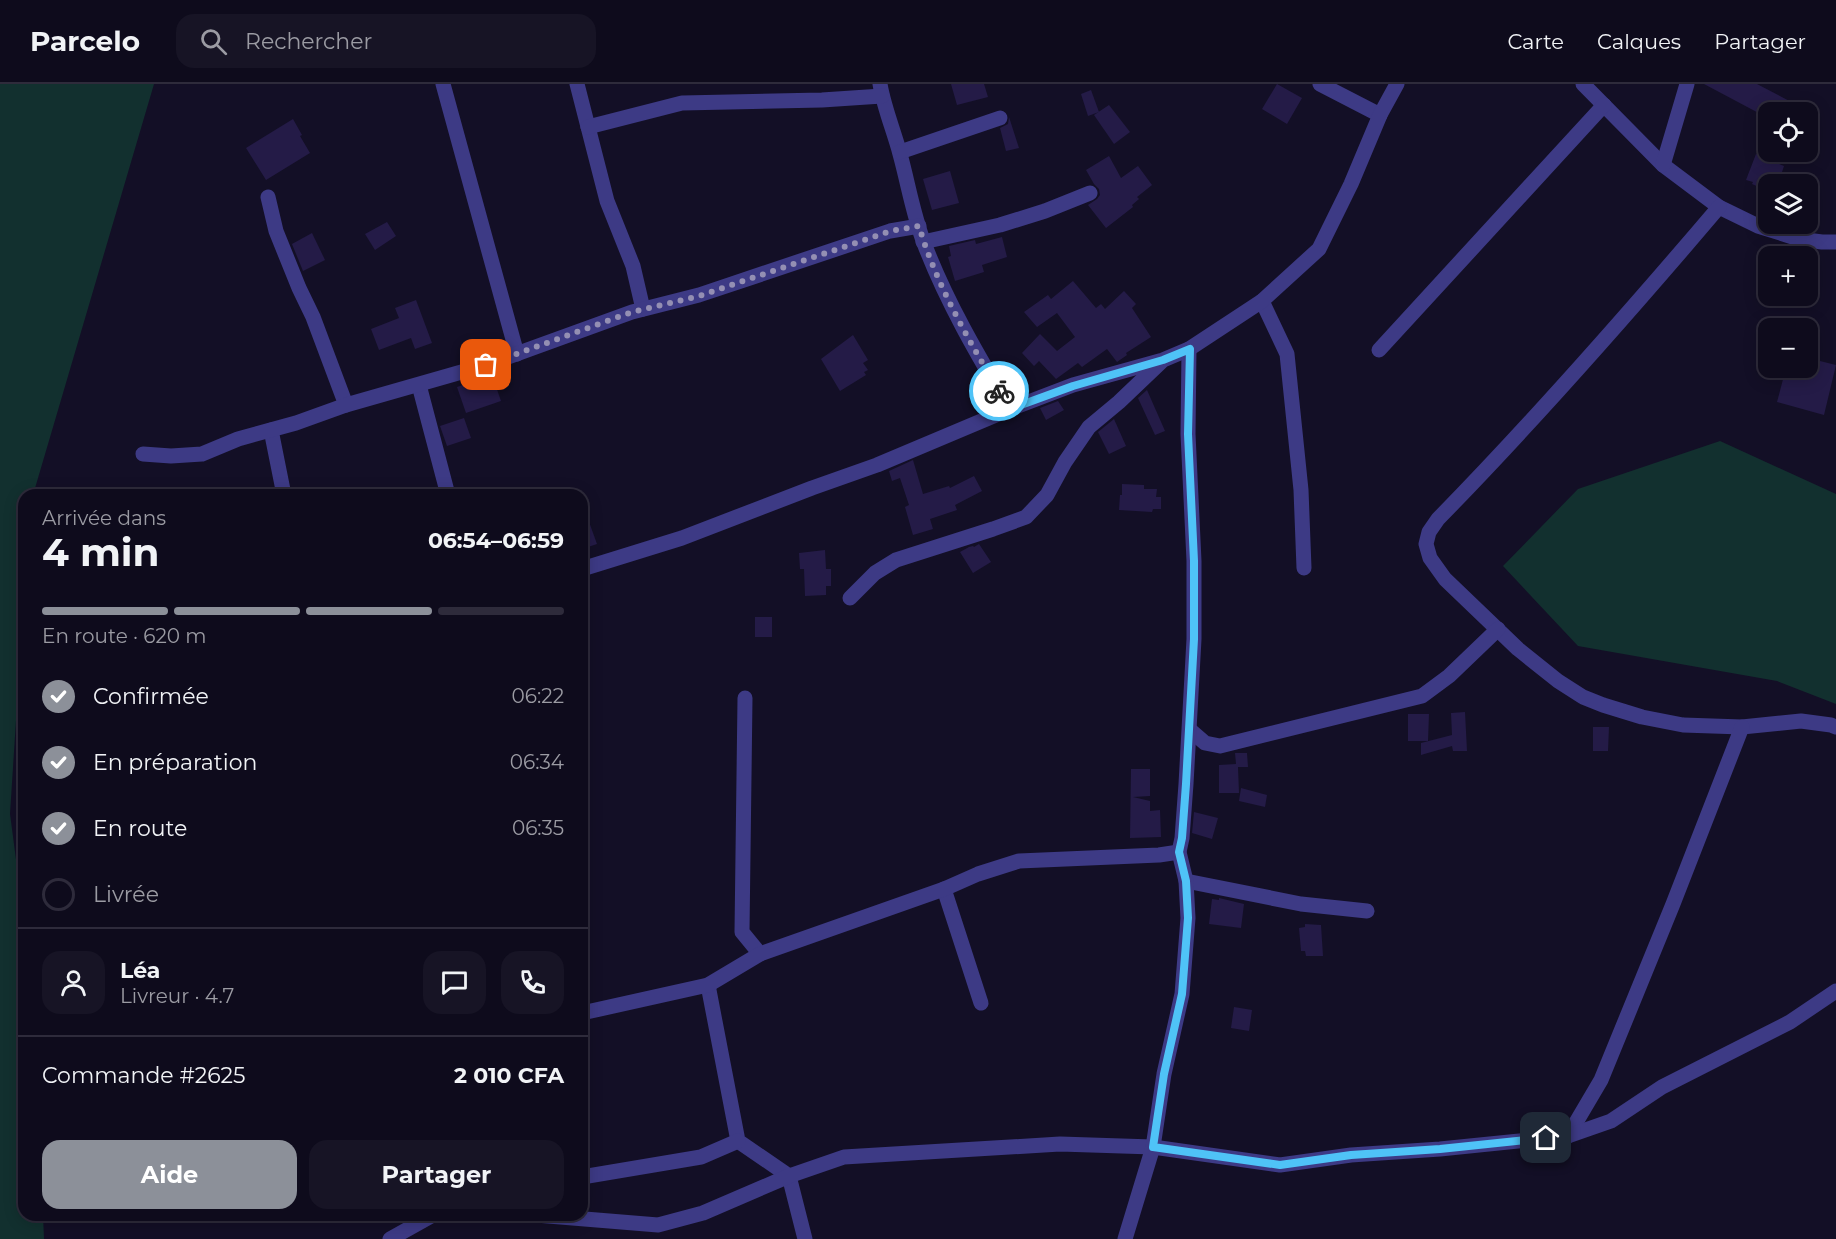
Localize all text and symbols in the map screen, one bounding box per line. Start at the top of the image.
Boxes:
search box [176,14,596,68]
text: Parcelo [30,24,140,58]
icon: search [197,25,230,58]
text: Rechercher [245,28,372,55]
text: Carte [1507,29,1564,54]
text: Calques [1597,29,1681,54]
text: Partager [1714,29,1806,54]
map controls [1758,102,1818,378]
button: locate [1758,102,1818,162]
button: layers [1758,174,1818,234]
button: + [1758,246,1818,306]
button: − [1758,318,1818,378]
pin [460,339,511,390]
icon: bag [469,348,502,381]
courier [969,361,1029,421]
icon: bike [983,375,1016,408]
text: Arrivée dans [42,506,166,530]
text: 06:54–06:59 [428,527,564,554]
text: 4 min [42,528,160,576]
text: En route · 620 m [42,624,206,648]
icon: check [42,680,75,713]
text: Confirmée [93,683,209,710]
text: 06:22 [512,684,564,708]
icon: check [42,746,75,779]
text: En préparation [93,749,257,776]
text: 06:34 [510,750,564,774]
icon: check [42,812,75,845]
text: En route [93,815,187,842]
text: 06:35 [512,816,564,840]
text: Livrée [93,881,159,908]
button: person [42,951,105,1014]
button: chat [423,951,486,1014]
button: phone [501,951,564,1014]
text: Léa [120,957,160,984]
text: Livreur · 4.7 [120,984,234,1008]
text: Commande #2625 [42,1062,246,1089]
text: 2 010 CFA [454,1062,564,1089]
pin [1520,1112,1571,1163]
icon: home [1529,1121,1562,1154]
button: Aide [42,1140,297,1209]
button: Partager [309,1140,564,1209]

